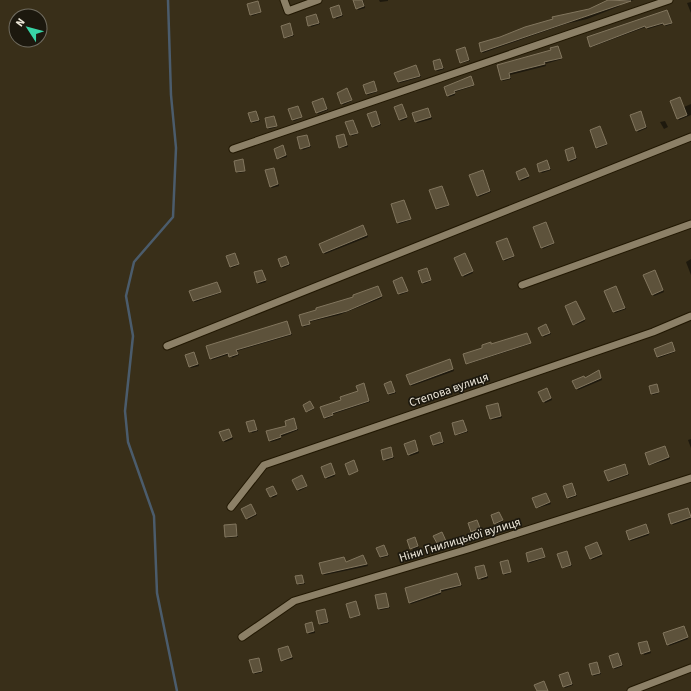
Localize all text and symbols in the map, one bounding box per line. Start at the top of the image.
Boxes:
north arrow [8,8,48,48]
text: N [12,15,29,30]
street label: Степова вулиця [407,368,491,412]
street label: Ніни Гнилицької вулиця [397,513,523,567]

